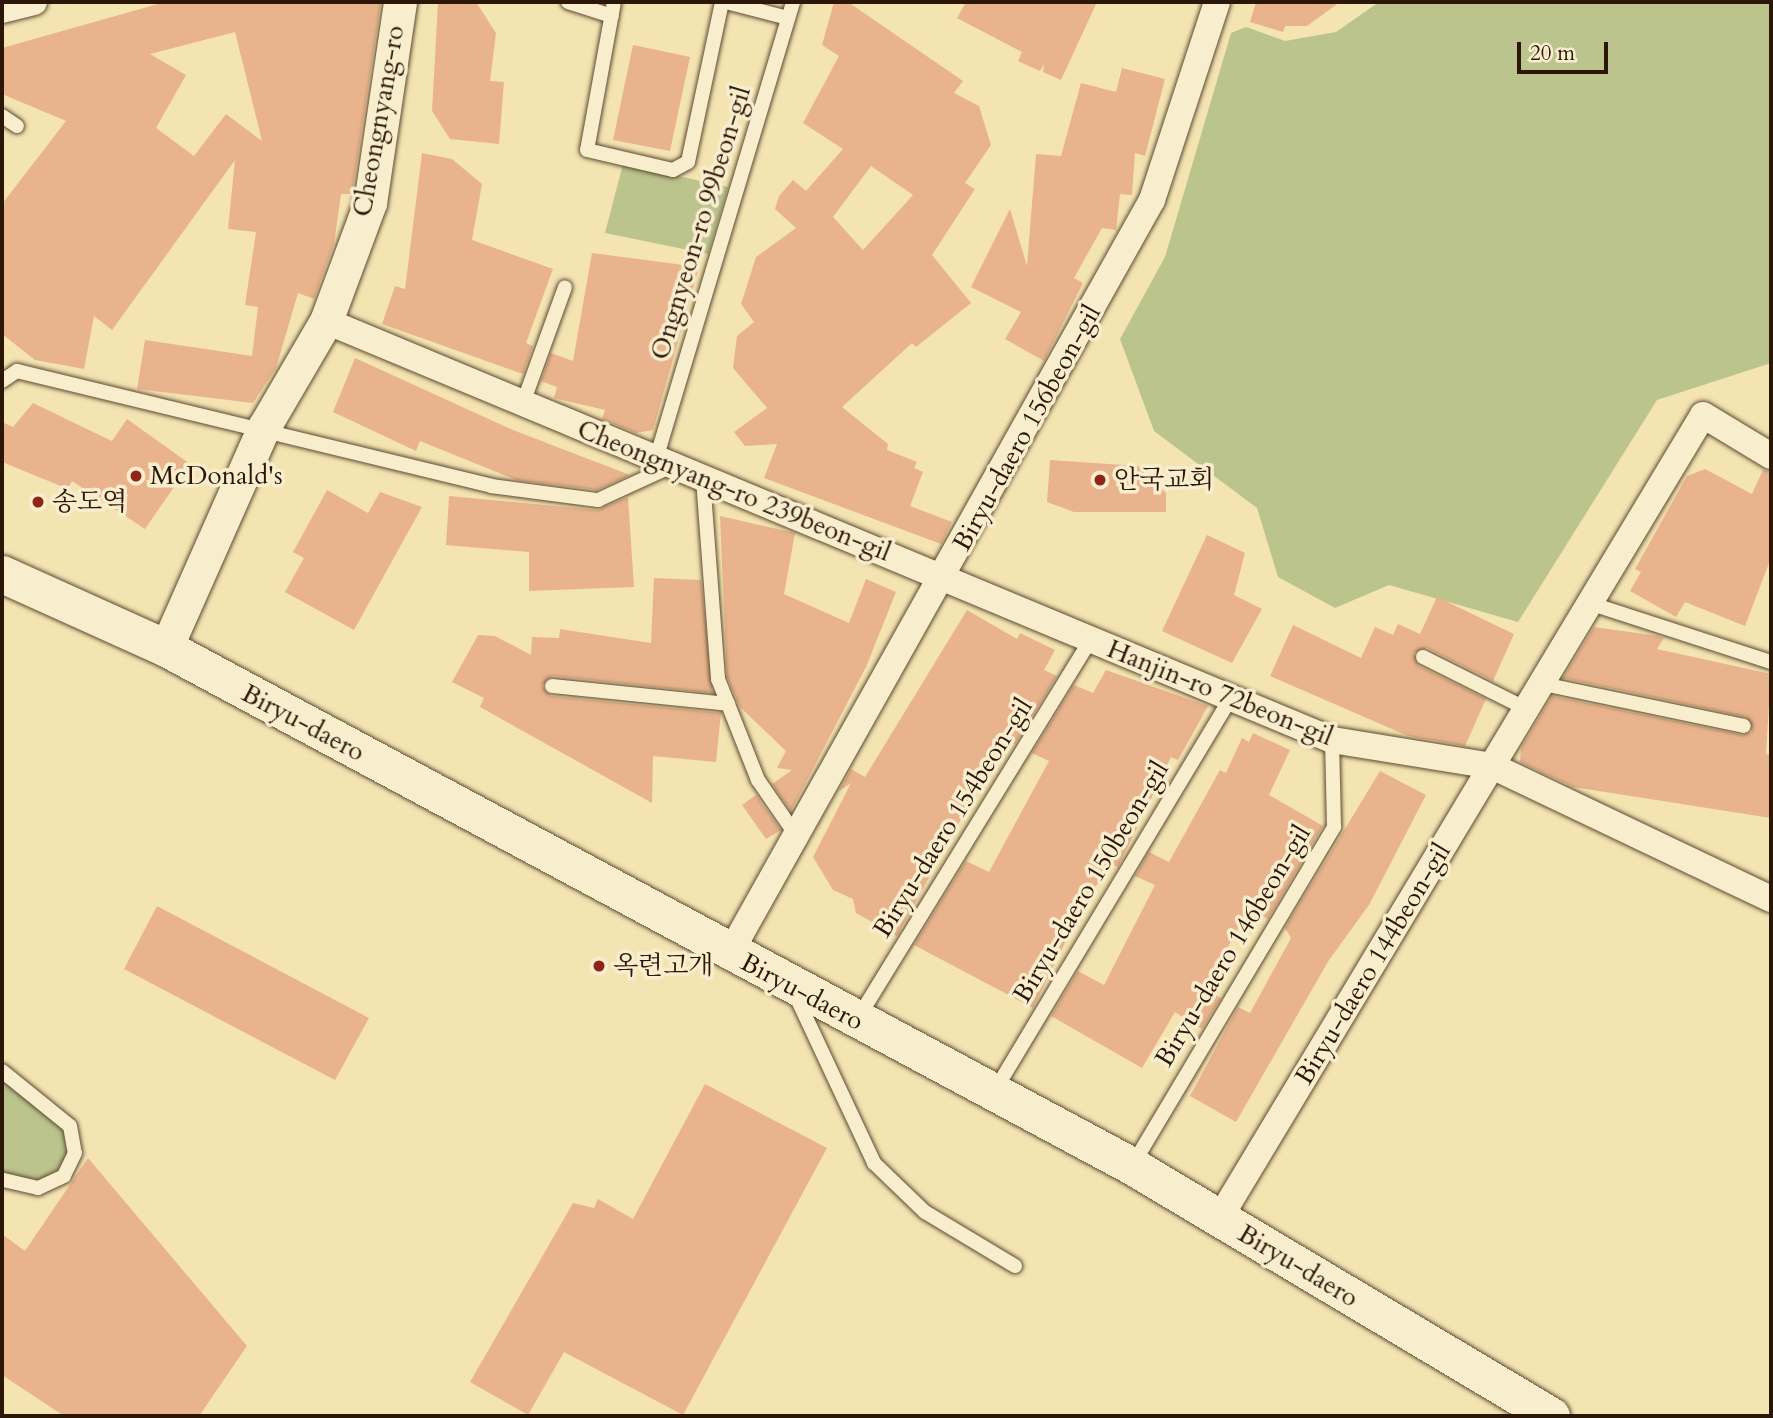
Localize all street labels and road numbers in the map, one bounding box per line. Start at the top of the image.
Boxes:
street label: Cheongnyang-ro [347,23,411,219]
street label: Ongnyeon-ro 99beon-gil [645,82,757,364]
street label: Biryu-daero 156beon-gil [946,300,1108,556]
street label: Cheongnyang-ro 239beon-gil [573,414,895,568]
street label: Hanjin-ro 72beon-gil [1103,633,1337,753]
street label: Biryu-daero [236,678,370,768]
street label: Biryu-daero 154beon-gil [867,693,1039,943]
street label: Biryu-daero 150beon-gil [1007,756,1175,1008]
street label: Biryu-daero 146beon-gil [1149,820,1317,1072]
street label: Biryu-daero 144beon-gil [1289,838,1457,1090]
street label: Biryu-daero [735,947,869,1037]
street label: Biryu-daero [1232,1218,1364,1314]

